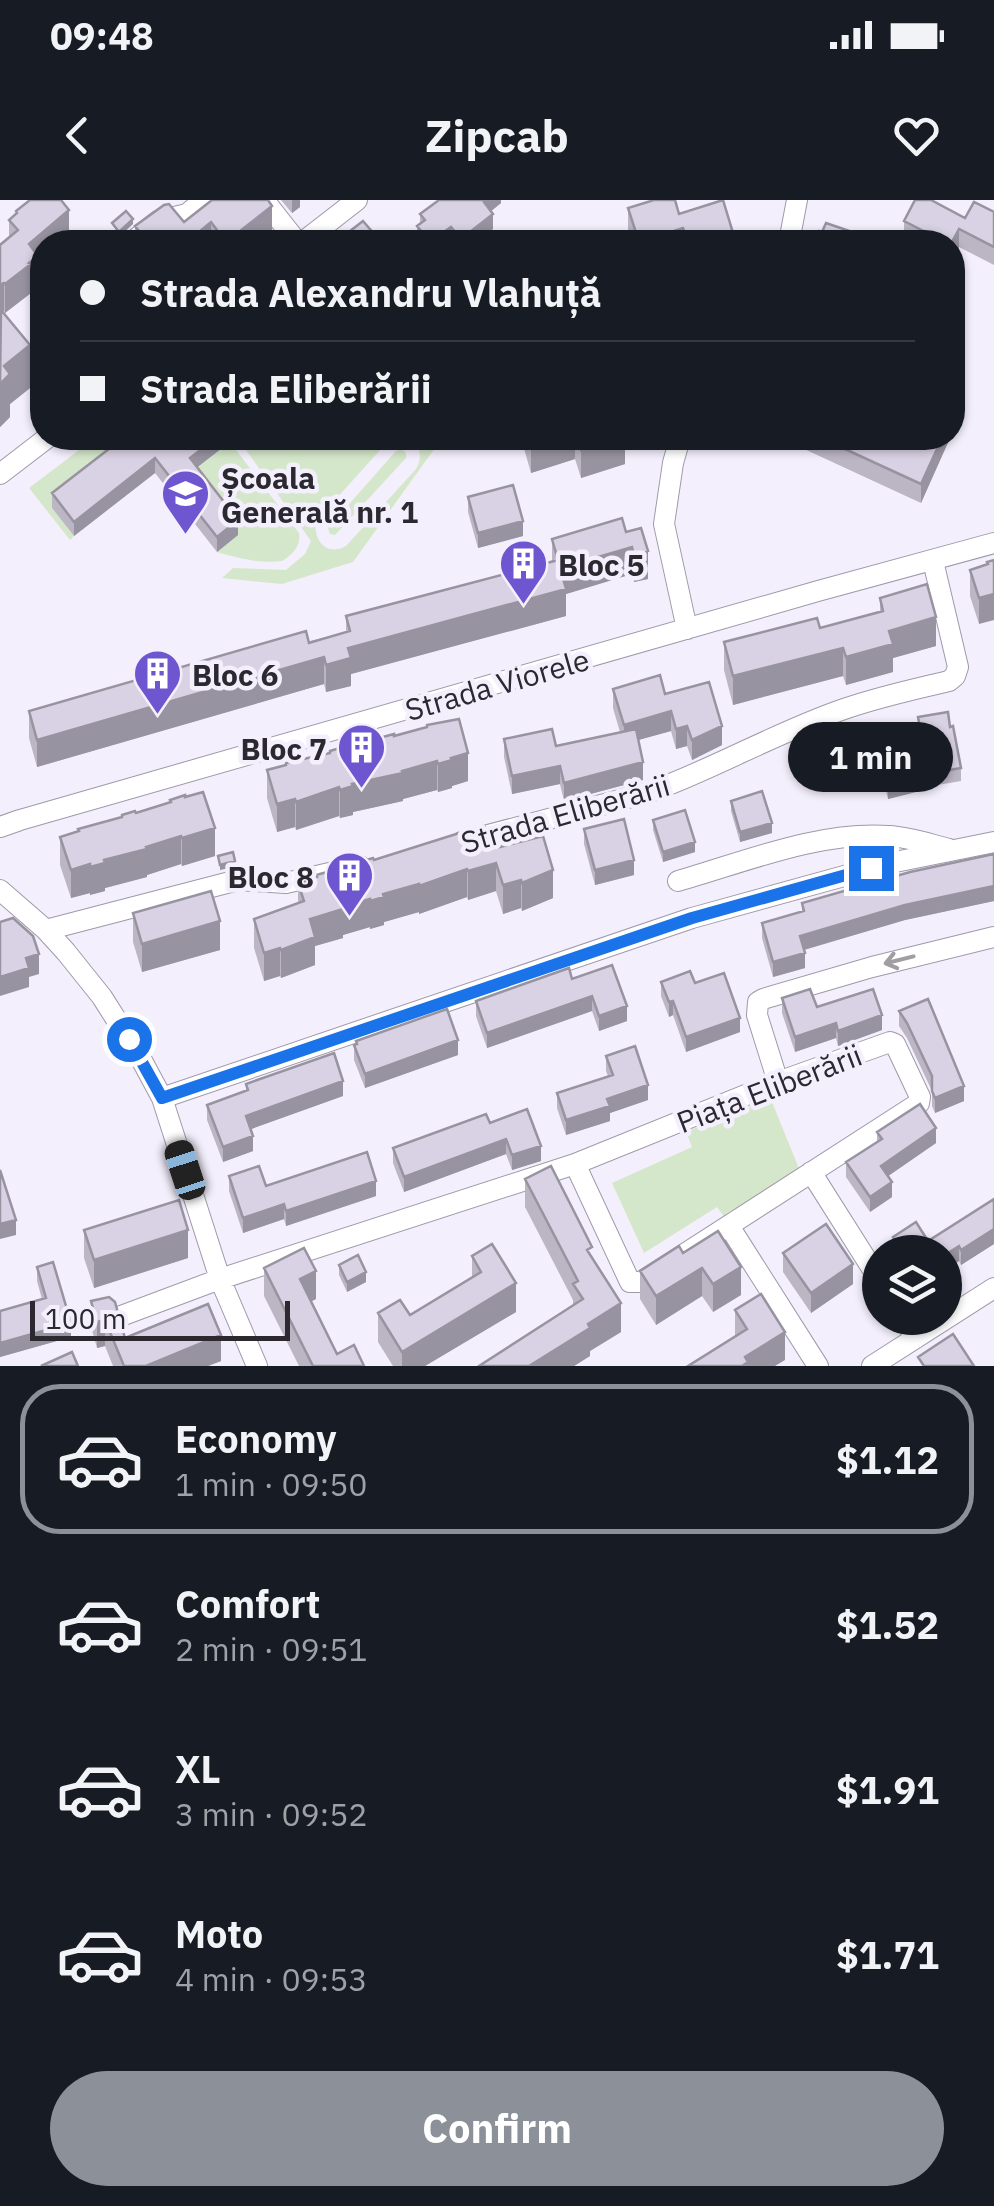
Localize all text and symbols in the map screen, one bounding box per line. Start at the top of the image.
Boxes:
text: 09:48 [50,11,154,60]
text: Zipcab [425,106,569,164]
icon: back [50,108,105,163]
icon: heart [889,108,944,163]
text: Strada Alexandru Vlahuță [140,268,601,317]
text: Strada Eliberării [140,364,432,413]
place label: Școala Generală nr. 1 [221,458,418,531]
school or university icon: Școala Generală nr. 1 [160,468,212,536]
building icon: Bloc 5 [497,538,549,606]
place label: Bloc 5 [558,545,645,584]
street label: Strada Viorele [400,639,594,729]
building icon: Bloc 6 [131,648,183,716]
place label: Bloc 6 [192,655,279,694]
building icon: Bloc 7 [336,722,388,790]
callout: 1 min [788,723,954,793]
place label: Bloc 7 [240,729,327,768]
text: 1 min [829,736,912,778]
street label: Strada Eliberării [456,765,674,861]
route end [849,846,894,891]
building icon: Bloc 8 [323,850,375,918]
place label: Bloc 8 [227,857,314,896]
one-way arrow [884,952,916,970]
route start [107,1017,152,1062]
street label: Piața Eliberării [671,1035,867,1141]
car [161,1137,209,1203]
map controls [862,1235,962,1335]
button: layers [862,1235,962,1335]
scale bar [30,1296,290,1340]
text: 100 m [45,1300,126,1337]
icon: car [55,1414,145,1504]
text: Economy [175,1414,337,1463]
text: $1.12 [836,1435,939,1484]
text: 1 min · 09:50 [175,1463,368,1505]
icon: car [55,1579,145,1669]
text: Comfort [175,1579,320,1628]
text: $1.52 [836,1600,939,1649]
text: 2 min · 09:51 [175,1628,368,1670]
icon: car [55,1744,145,1834]
text: XL [175,1744,221,1793]
text: $1.91 [836,1765,939,1814]
text: 3 min · 09:52 [175,1793,368,1835]
icon: car [55,1909,145,1999]
text: Moto [175,1909,263,1958]
text: $1.71 [836,1930,939,1979]
text: 4 min · 09:53 [175,1958,368,2000]
button: Confirm [50,2071,944,2186]

